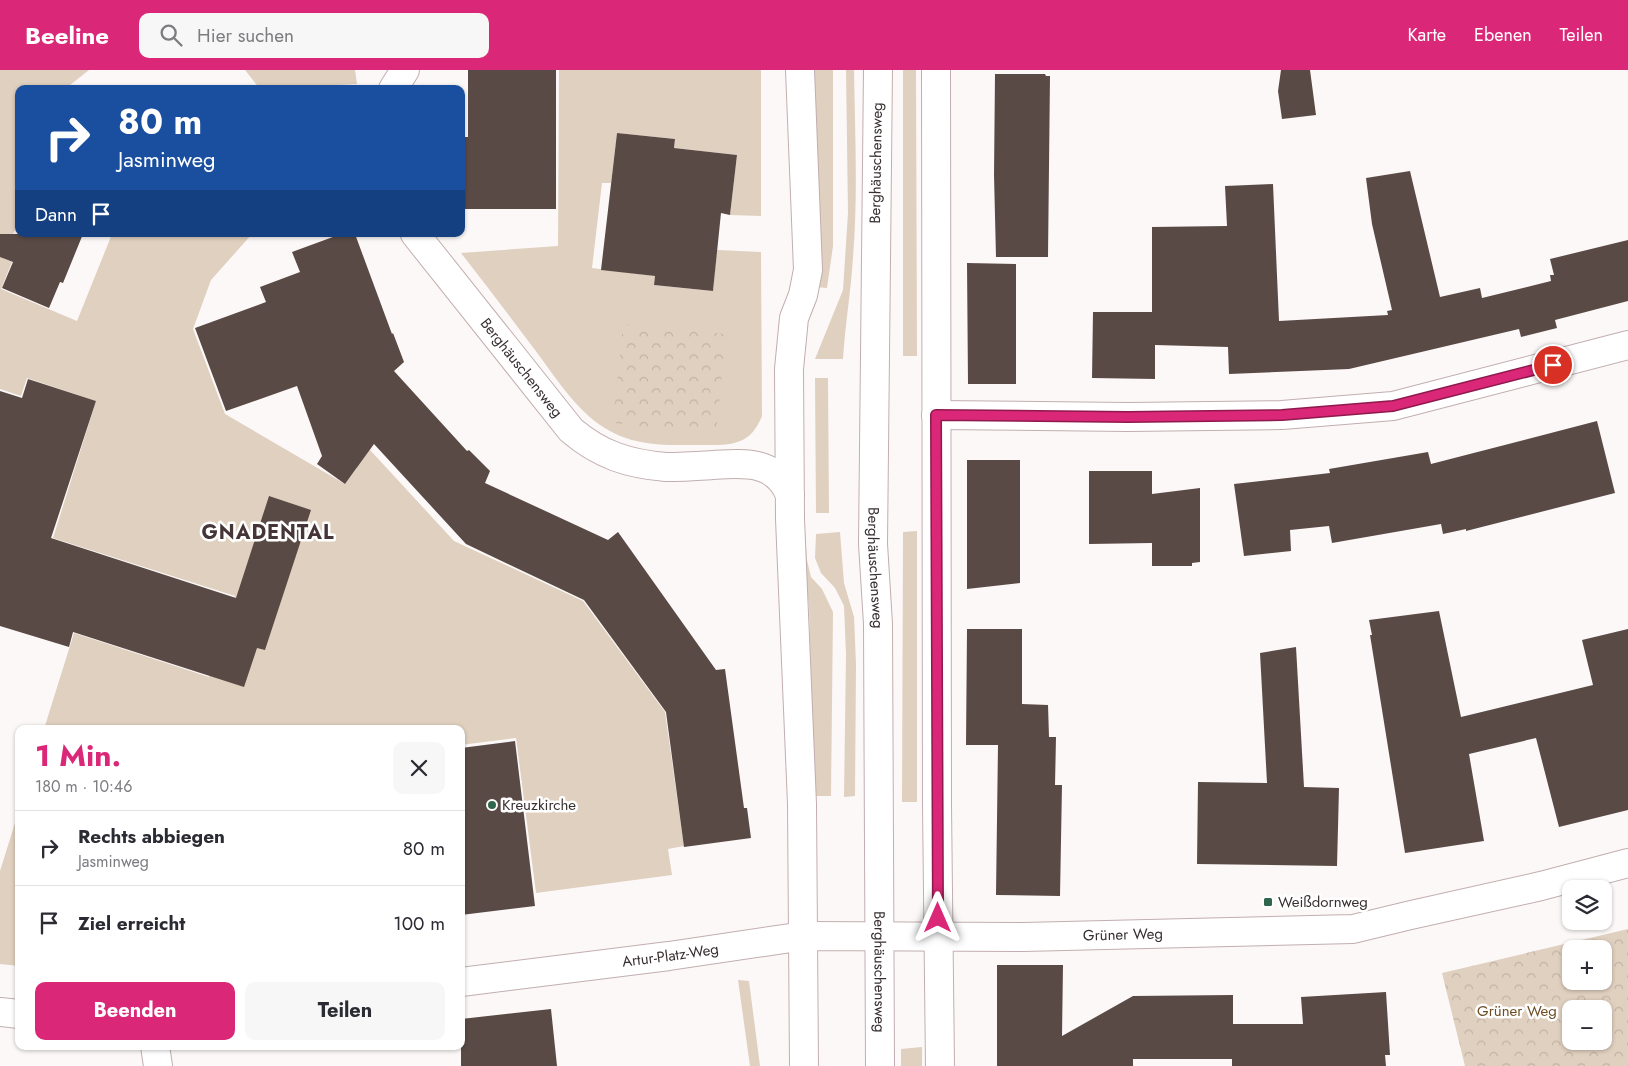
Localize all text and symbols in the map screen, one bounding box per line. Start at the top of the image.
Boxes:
search box [139,13,489,58]
text: Beeline [25,18,109,53]
icon: search [157,21,185,49]
text: Hier suchen [197,22,294,49]
text: Karte [1407,22,1446,48]
text: Ebenen [1474,22,1532,48]
text: Teilen [1560,22,1603,48]
text: 80 m [118,97,202,147]
street label: Berghäuschensweg [864,102,888,224]
icon: right [35,105,100,170]
text: Jasminweg [118,143,216,175]
icon: arrive [87,200,115,228]
text: Dann [35,201,77,228]
street label: Berghäuschensweg [475,313,568,422]
pin [1532,344,1574,386]
icon: arrive [1539,351,1567,379]
street label: Berghäuschensweg [862,507,889,629]
district label: GNADENTAL [202,518,334,547]
text: 1 Min. [35,734,121,777]
button: close [393,742,445,794]
text: 180 m · 10:46 [35,775,132,798]
place label: Kreuzkirche [502,794,576,816]
marker: Kreuzkirche [486,799,498,811]
text: Rechts abbiegen [78,823,225,850]
icon: right [35,834,63,862]
text: 80 m [403,835,445,862]
text: Jasminweg [78,850,149,873]
map controls [1562,880,1612,1050]
button: layers [1562,880,1612,930]
position arrow [911,891,963,943]
place label: Weißdornweg [1278,891,1368,913]
marker: Weißdornweg [1262,896,1274,908]
icon: arrive [35,909,63,937]
text: Ziel erreicht [78,910,185,937]
text: 100 m [393,910,445,937]
street label: Berghäuschensweg [868,911,891,1033]
street label: Grüner Weg [1083,923,1163,947]
street label: Artur-Platz-Weg [621,938,720,973]
button: + [1562,940,1612,990]
button: Beenden [35,982,235,1040]
button: Teilen [245,982,445,1040]
park label: Grüner Weg [1477,1000,1557,1022]
button: − [1562,1000,1612,1050]

